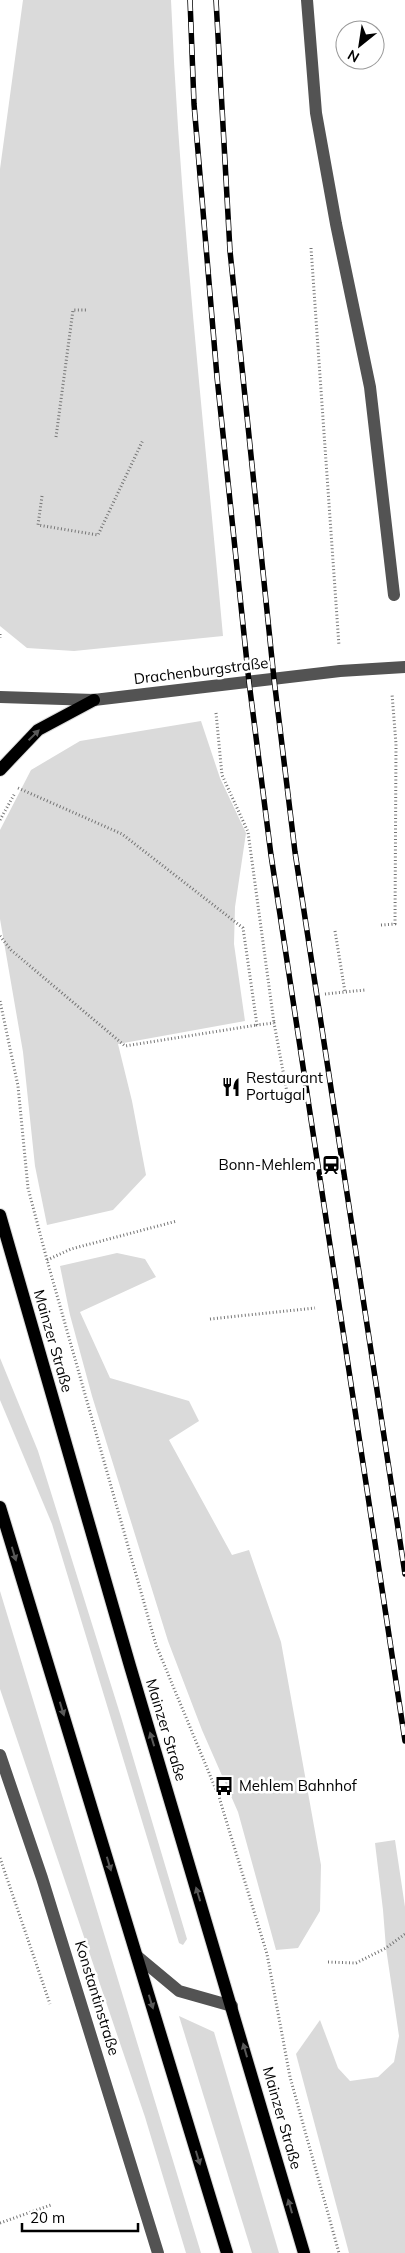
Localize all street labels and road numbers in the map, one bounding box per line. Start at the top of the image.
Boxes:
street label: Drachenburgstraße [133,653,269,688]
street label: Mainzer Straße [30,1287,77,1394]
street label: Mainzer Straße [142,1676,191,1783]
street label: Konstantinstraße [71,1938,124,2058]
street label: Mainzer Straße [259,2064,306,2171]

